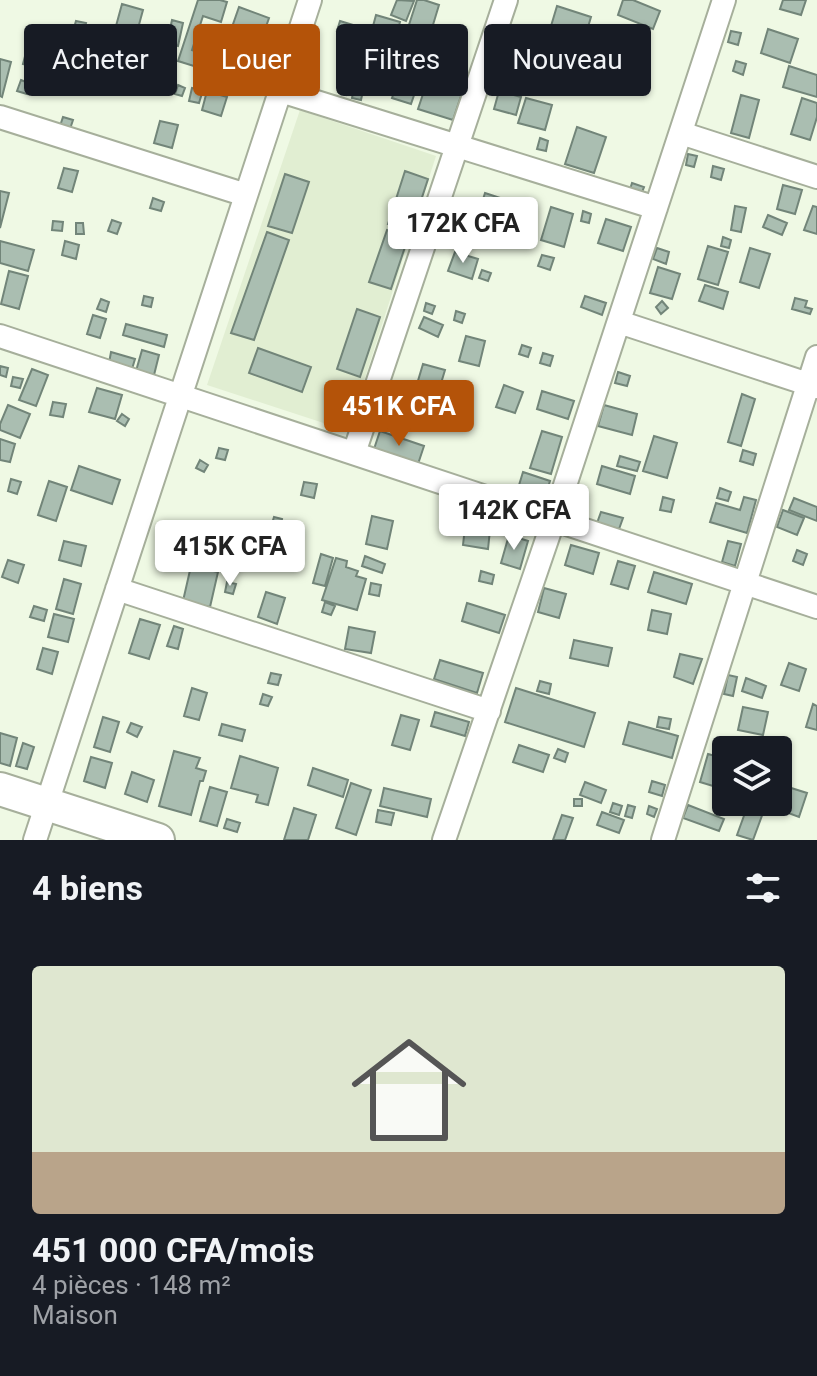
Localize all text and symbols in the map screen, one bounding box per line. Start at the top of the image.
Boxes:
chip: Acheter [24,24,177,96]
chip: Louer [193,24,320,96]
chip: Filtres [336,24,468,96]
chip: Nouveau [484,24,651,96]
pin: 172K CFA [380,197,546,265]
text: 172K CFA [406,208,520,238]
pin: 451K CFA [316,380,482,448]
text: 451K CFA [342,391,456,421]
pin: 142K CFA [431,484,597,552]
text: 142K CFA [457,495,571,525]
pin: 415K CFA [147,520,313,588]
text: 415K CFA [173,531,287,561]
map controls [712,736,792,816]
button: layers [712,736,792,816]
icon: filters [741,866,785,910]
text: 4 biens [32,868,143,908]
icon: home [337,1018,481,1162]
text: 451 000 CFA/mois [32,1230,314,1270]
text: 4 pièces · 148 m² [32,1270,231,1300]
text: Maison [32,1300,118,1330]

